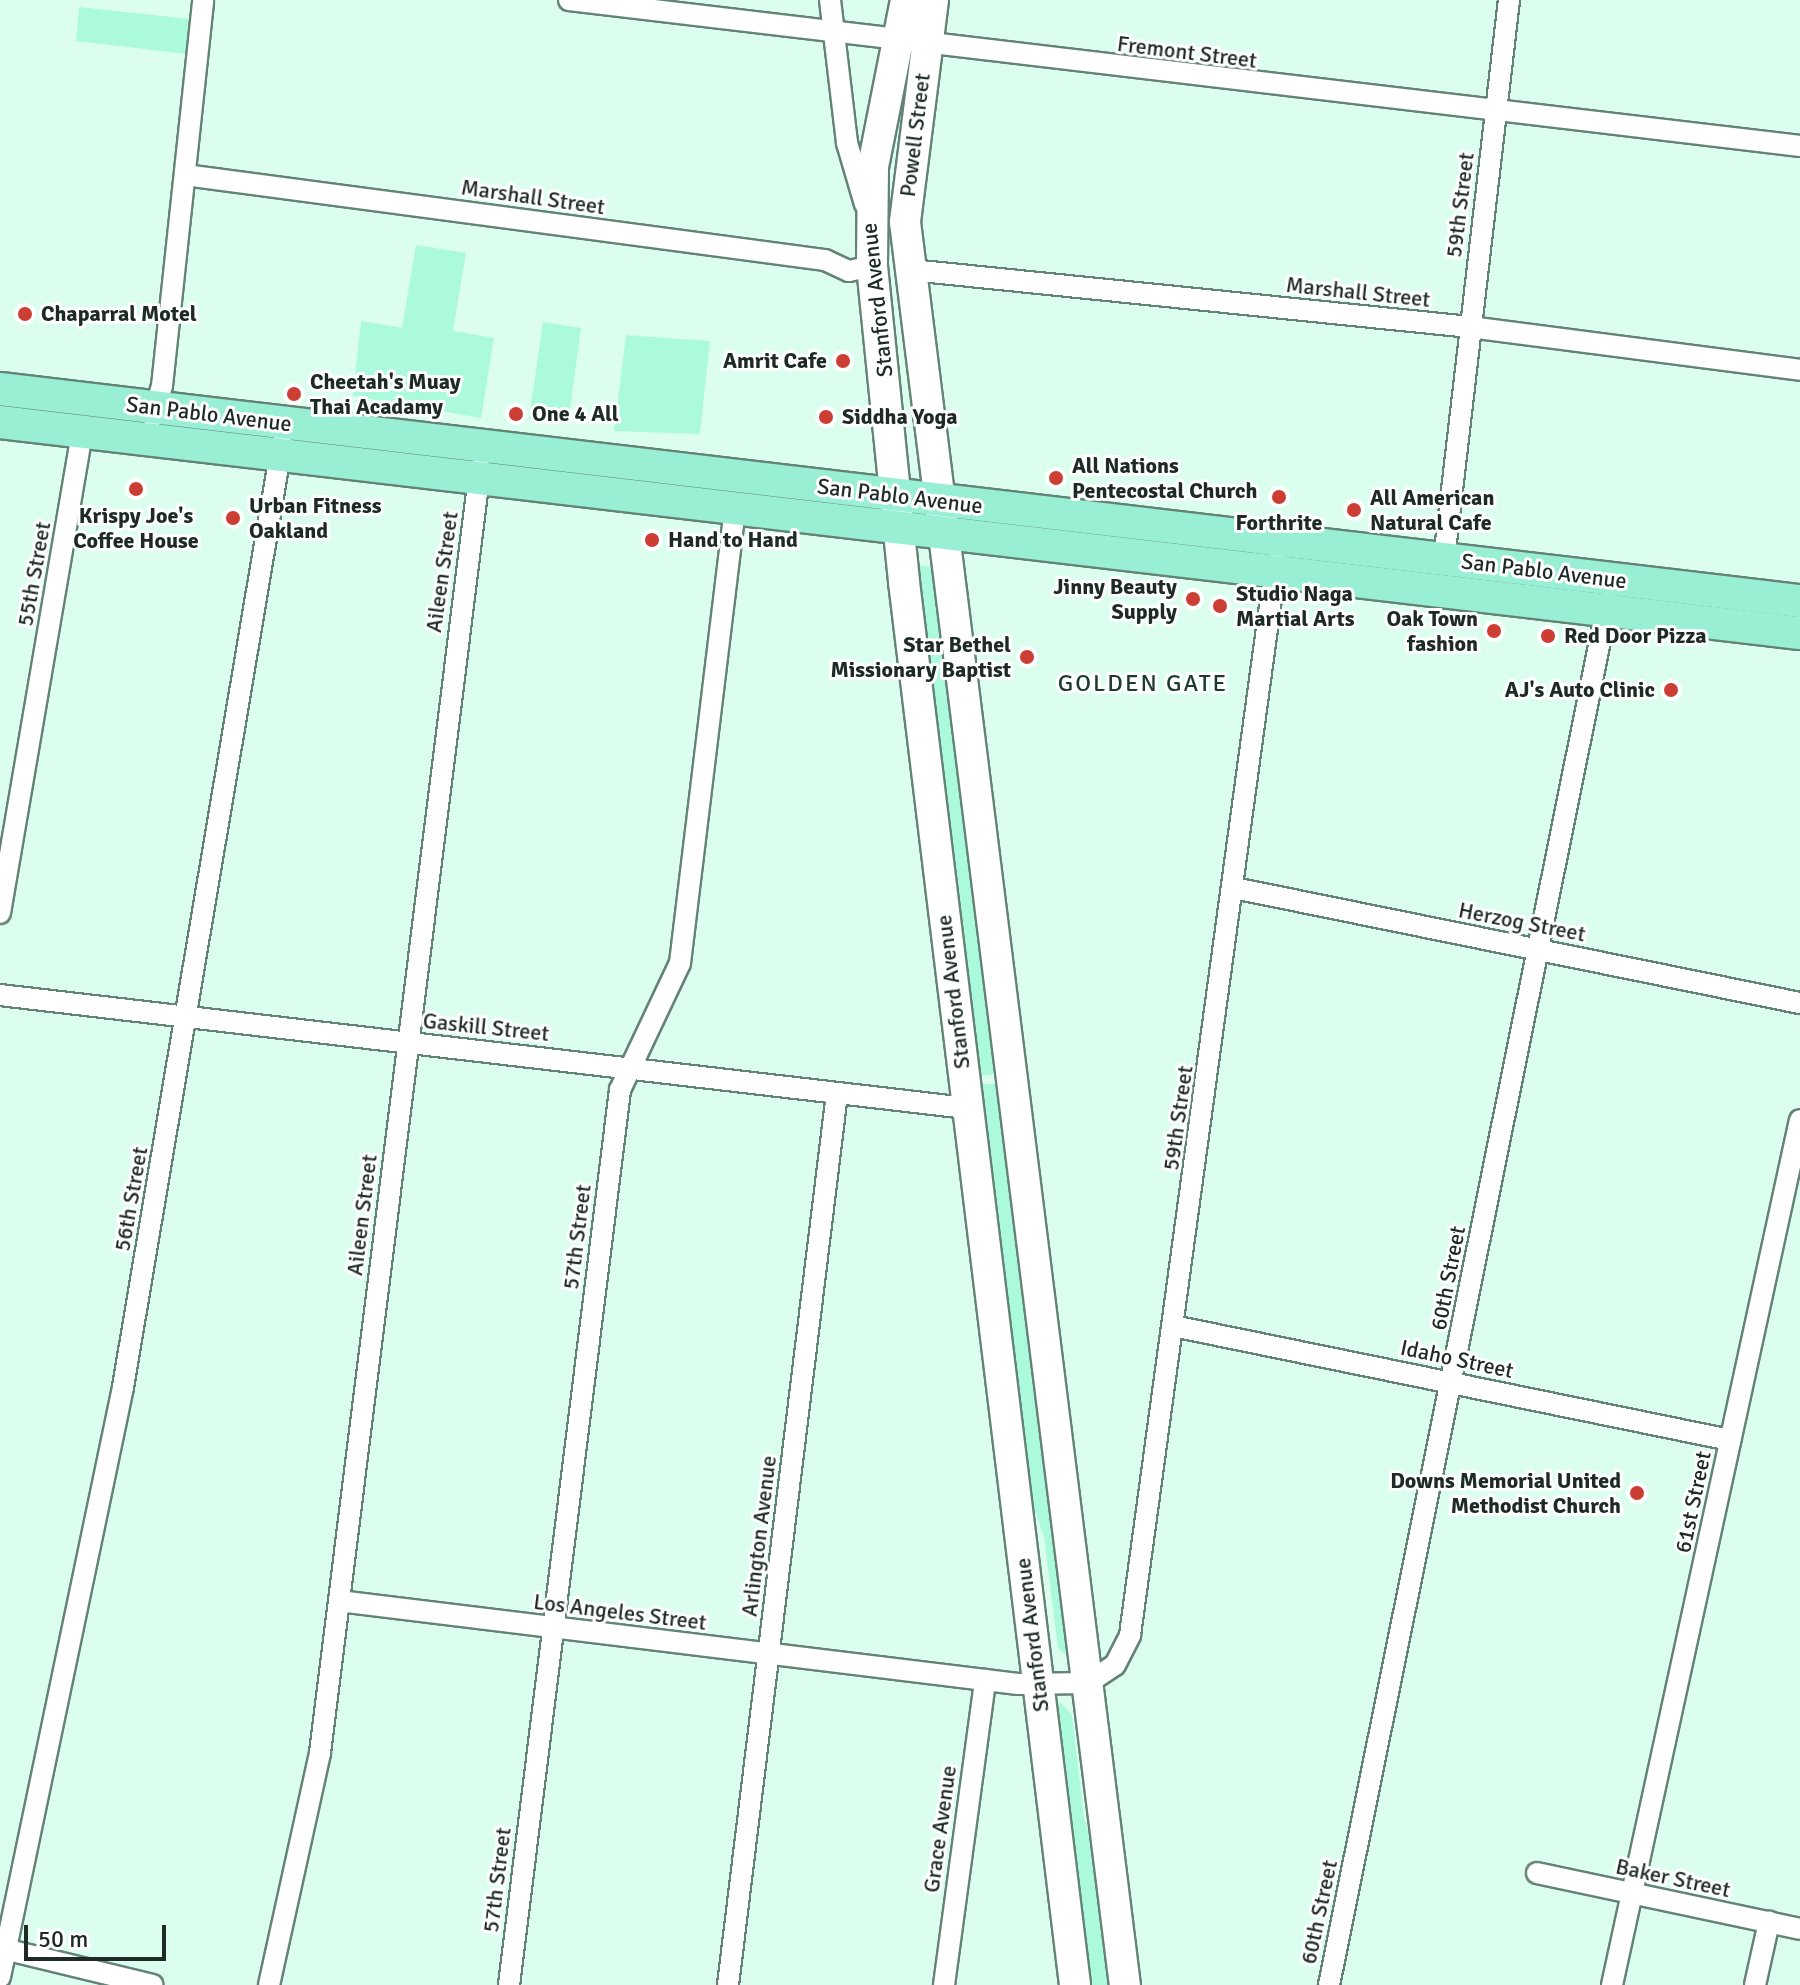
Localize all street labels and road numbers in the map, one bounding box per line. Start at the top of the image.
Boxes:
street label: Fremont Street [1116,30,1258,74]
street label: Powell Street [894,72,936,198]
street label: 59th Street [1440,151,1480,259]
street label: Marshall Street [460,174,606,220]
street label: Stanford Avenue [856,222,898,378]
street label: Marshall Street [1285,271,1431,313]
street label: San Pablo Avenue [125,391,293,437]
street label: San Pablo Avenue [816,473,984,519]
street label: Aileen Street [420,510,464,634]
street label: 55th Street [12,520,56,628]
street label: San Pablo Avenue [1460,548,1628,594]
street label: Herzog Street [1456,897,1588,947]
street label: Stanford Avenue [930,914,976,1070]
street label: Gaskill Street [422,1007,550,1047]
street label: 59th Street [1158,1064,1198,1172]
street label: 56th Street [109,1145,153,1253]
street label: Aileen Street [341,1153,383,1277]
street label: 57th Street [557,1183,597,1291]
street label: 60th Street [1425,1224,1471,1332]
street label: Idaho Street [1398,1334,1516,1384]
street label: 61st Street [1669,1449,1717,1555]
street label: Arlington Avenue [736,1454,782,1618]
street label: Stanford Avenue [1009,1557,1055,1713]
street label: Los Angeles Street [532,1588,708,1636]
street label: Grace Avenue [918,1764,962,1894]
street label: 57th Street [477,1826,517,1934]
street label: Baker Street [1613,1853,1733,1903]
street label: 60th Street [1295,1858,1343,1966]

